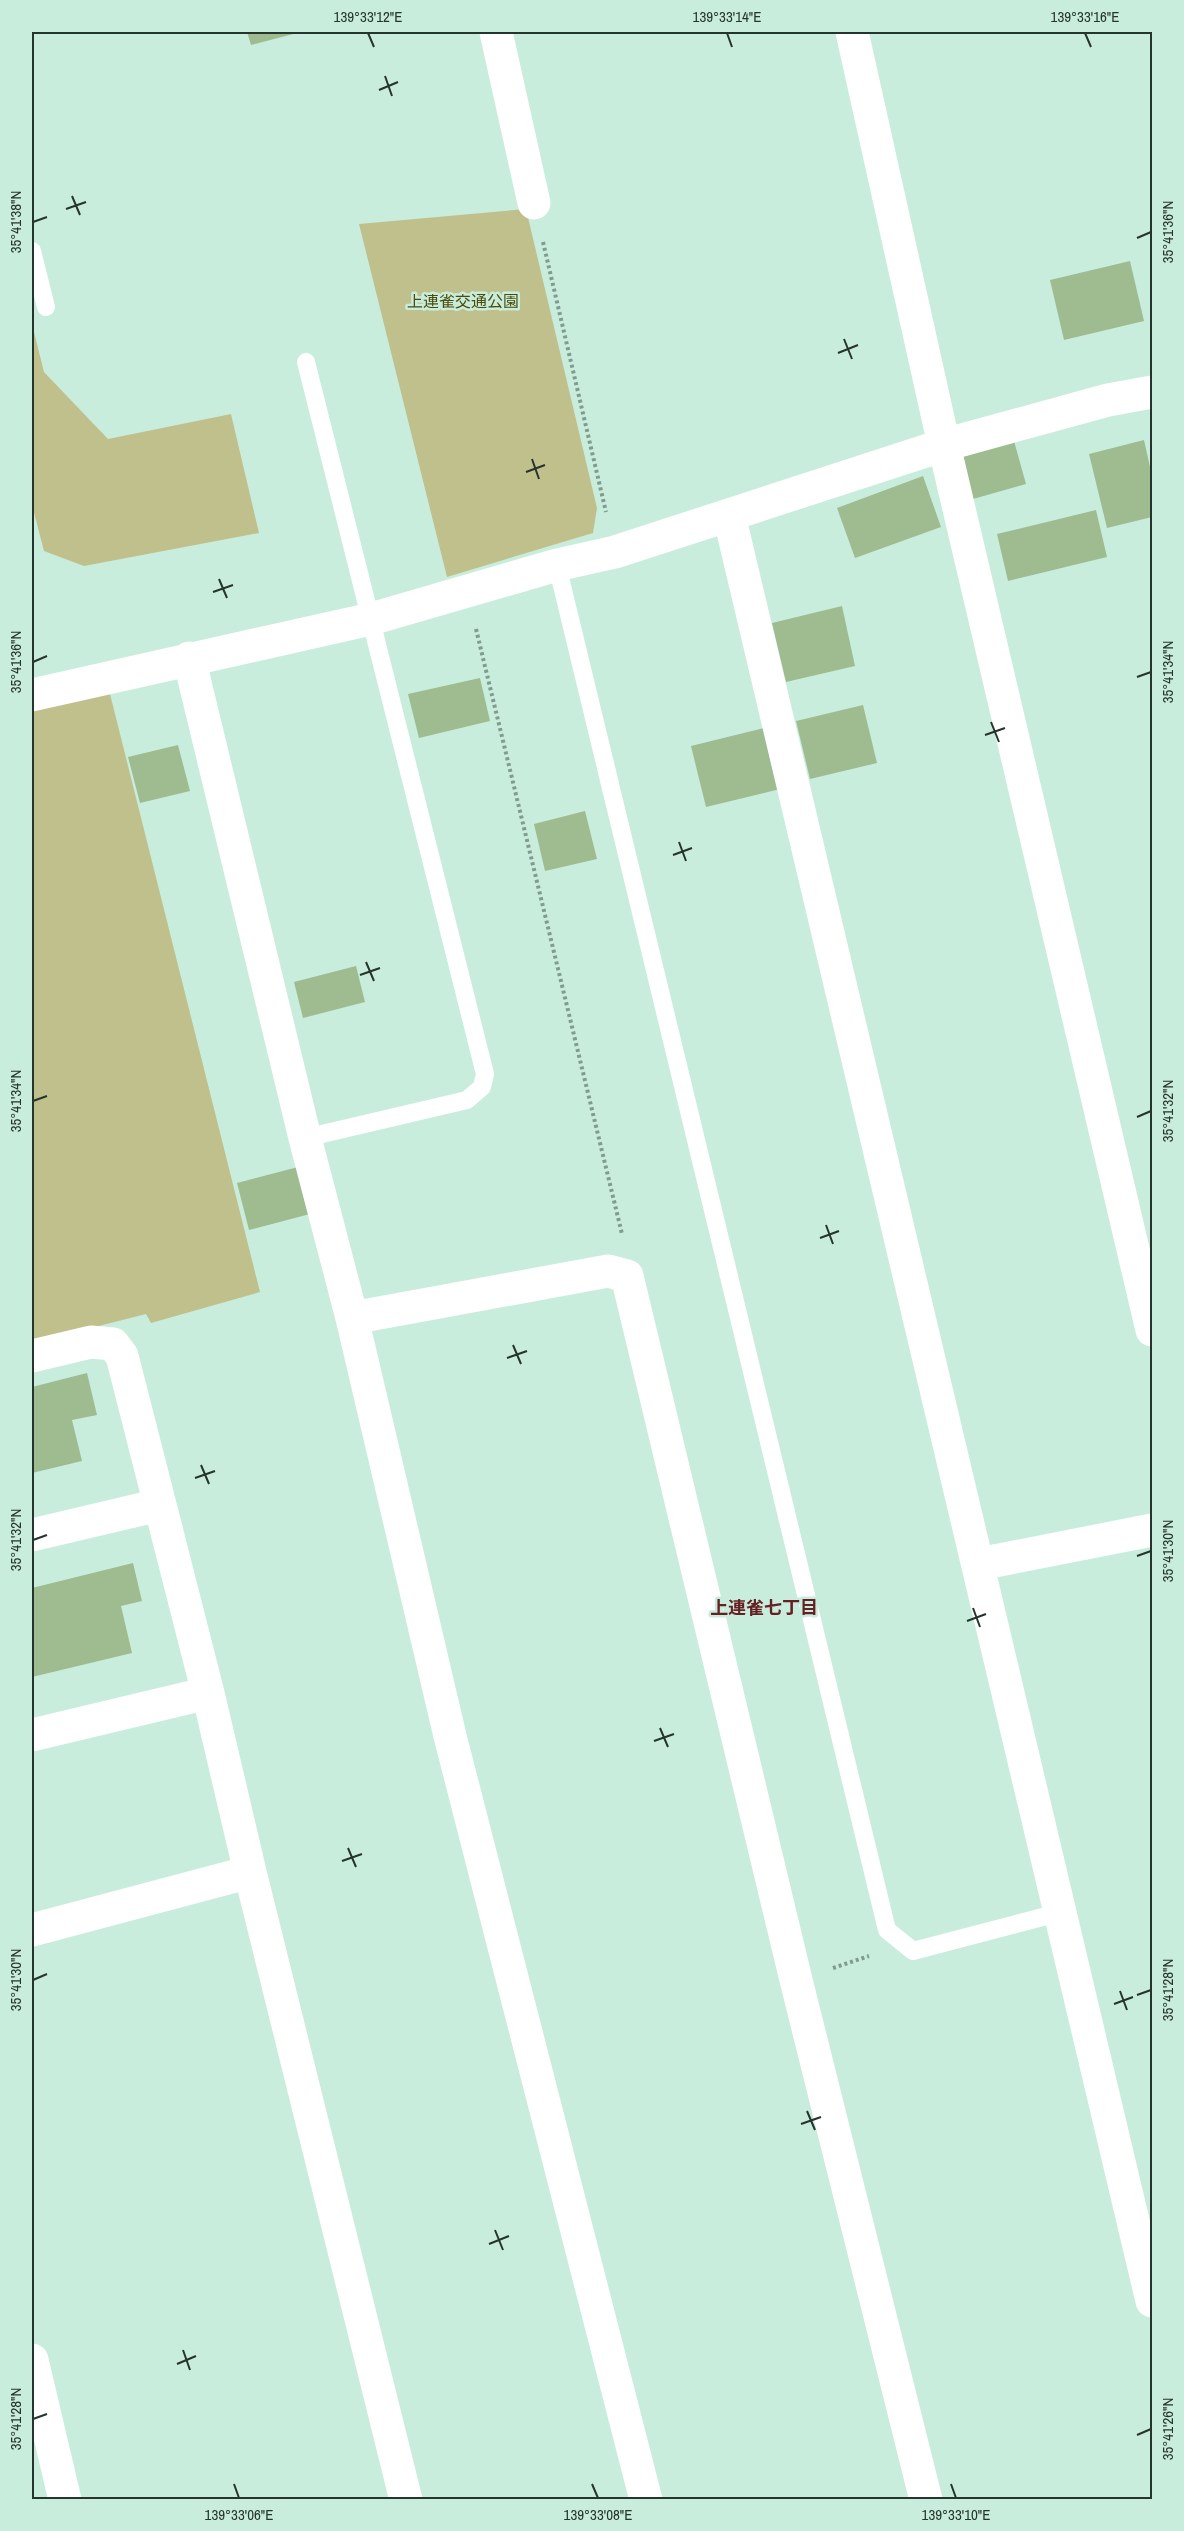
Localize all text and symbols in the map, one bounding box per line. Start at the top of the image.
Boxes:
text: 139°33'12"E [334,6,402,27]
text: 139°33'14"E [693,6,761,27]
text: 139°33'16"E [1051,6,1119,27]
text: 35°41'38"N [5,191,26,253]
text: 35°41'36"N [1157,201,1178,263]
park label: 上連雀交通公園 [407,290,519,312]
text: 35°41'36"N [5,631,26,693]
text: 35°41'34"N [1157,641,1178,703]
text: 35°41'34"N [5,1070,26,1132]
text: 35°41'32"N [1157,1080,1178,1142]
text: 35°41'32"N [5,1509,26,1571]
text: 35°41'30"N [1157,1520,1178,1582]
district label: 上連雀七丁目 [710,1595,818,1620]
text: 35°41'30"N [5,1949,26,2011]
text: 35°41'28"N [1157,1959,1178,2021]
text: 35°41'28"N [5,2388,26,2450]
text: 35°41'26"N [1157,2398,1178,2460]
text: 139°33'06"E [205,2504,273,2525]
text: 139°33'08"E [564,2504,632,2525]
text: 139°33'10"E [922,2504,990,2525]

